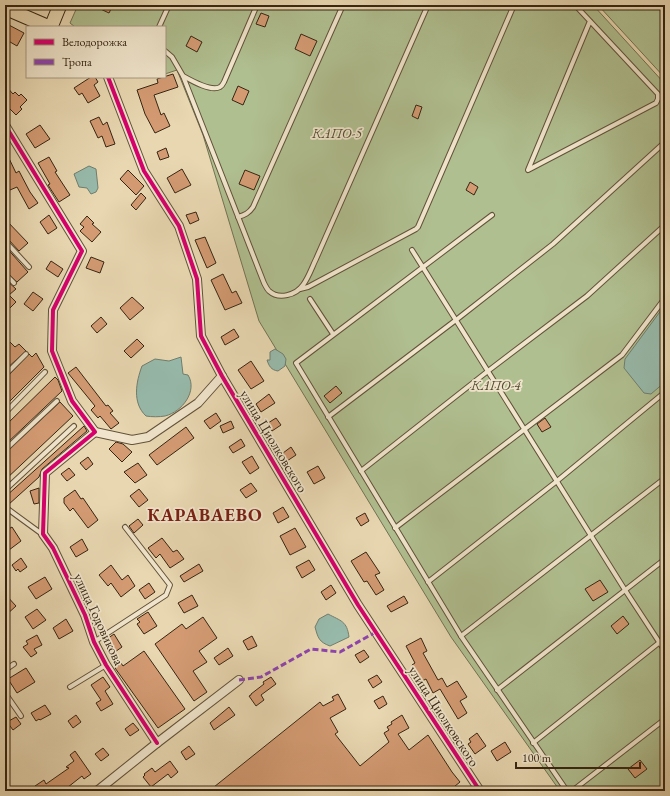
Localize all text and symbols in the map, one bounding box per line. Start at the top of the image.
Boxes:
legend [26,26,166,78]
text: Велодорожка [62,34,127,50]
text: Тропа [62,54,92,70]
park label: КАПО-5 [311,124,363,142]
park label: КАПО-4 [470,376,521,394]
street label: улица Циолковского [236,386,312,496]
district label: КАРАВАЕВО [147,503,263,526]
street label: улица Годовикова [70,570,128,668]
street label: улица Циолковского [405,662,483,770]
scale bar [516,744,640,770]
text: 100 m [522,750,552,766]

